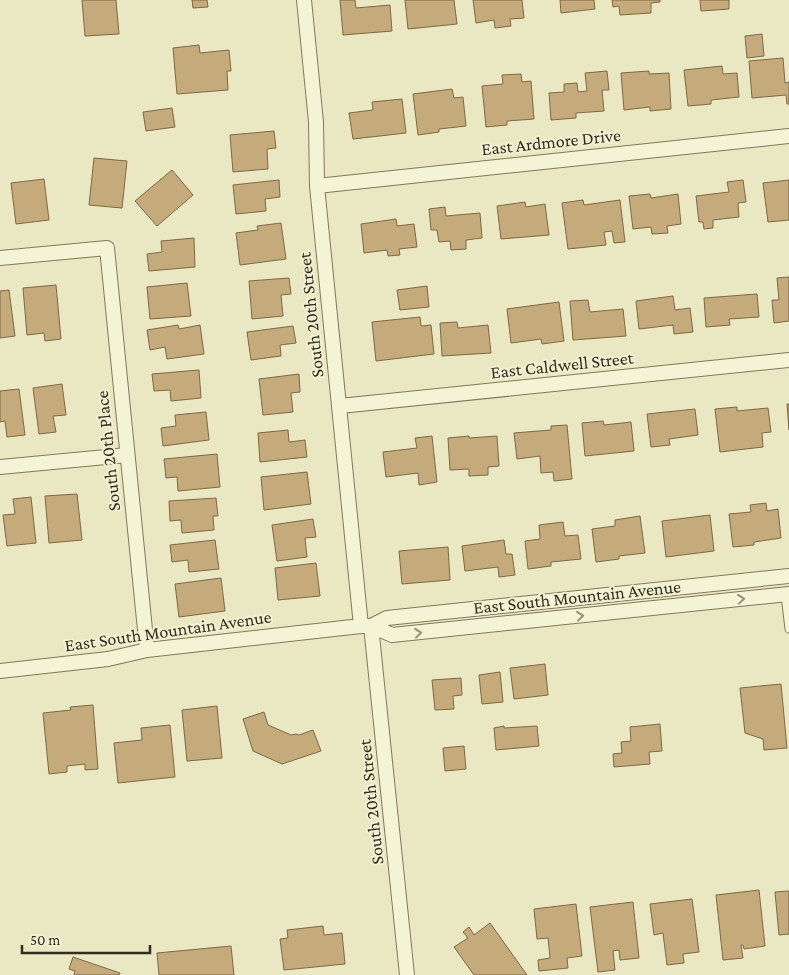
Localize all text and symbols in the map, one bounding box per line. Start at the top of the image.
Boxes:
street label: East Ardmore Drive [480,125,622,159]
street label: South 20th Street [294,250,328,379]
street label: East Caldwell Street [490,347,635,382]
street label: South 20th Place [92,390,124,512]
street label: East South Mountain Avenue [472,576,682,618]
one-way arrow [738,594,746,605]
street label: East South Mountain Avenue [63,607,273,655]
one-way arrow [576,611,584,622]
one-way arrow [414,627,422,638]
street label: South 20th Street [354,737,388,866]
scale bar [22,922,150,954]
text: 50 m [30,932,60,948]

